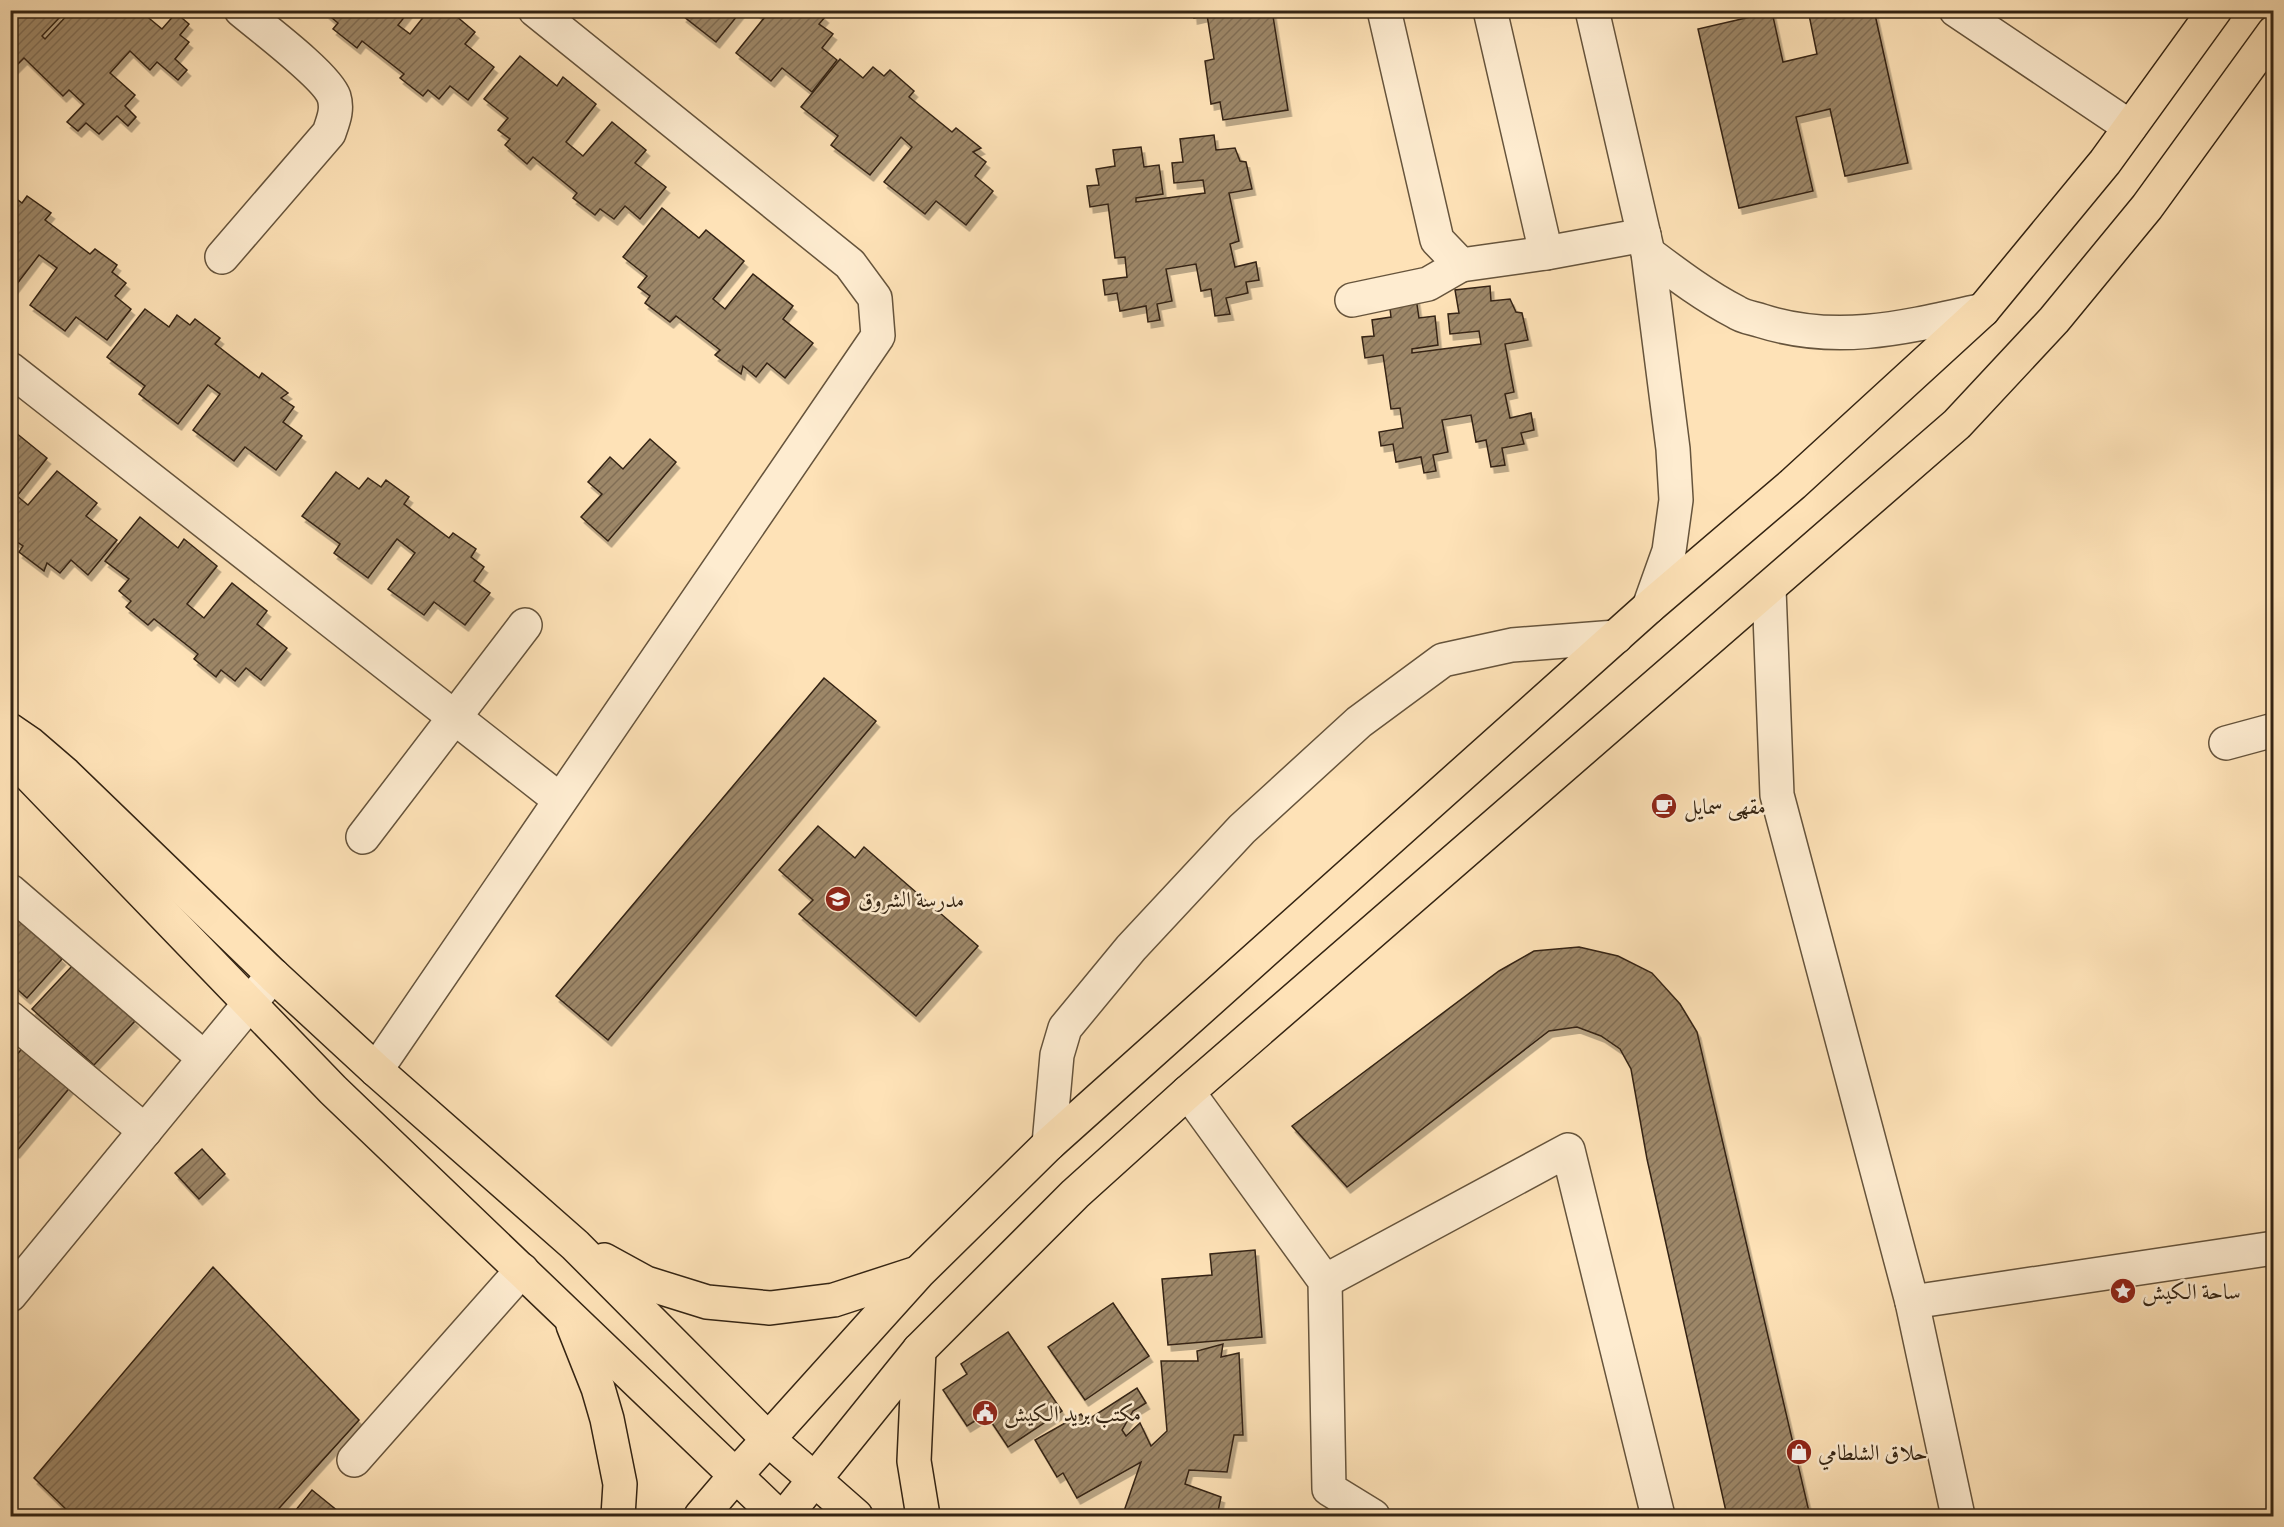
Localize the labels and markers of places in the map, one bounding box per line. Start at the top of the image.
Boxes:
cafe icon: مقهى سمايل [1649,791,1679,821]
place label: مقهى سمايل [1684,793,1766,825]
school or university icon: مدرسة الشروق [823,884,853,914]
place label: مدرسة الشروق [858,886,964,918]
place icon: ساحة الكيش [2108,1276,2138,1306]
place label: ساحة الكيش [2142,1278,2241,1310]
public building icon: مكتب بريد الكيش [970,1398,1000,1428]
place label: مكتب بريد الكيش [1004,1400,1141,1432]
shop icon: حلاق الشلطامي [1784,1437,1814,1467]
place label: حلاق الشلطامي [1818,1439,1928,1471]

